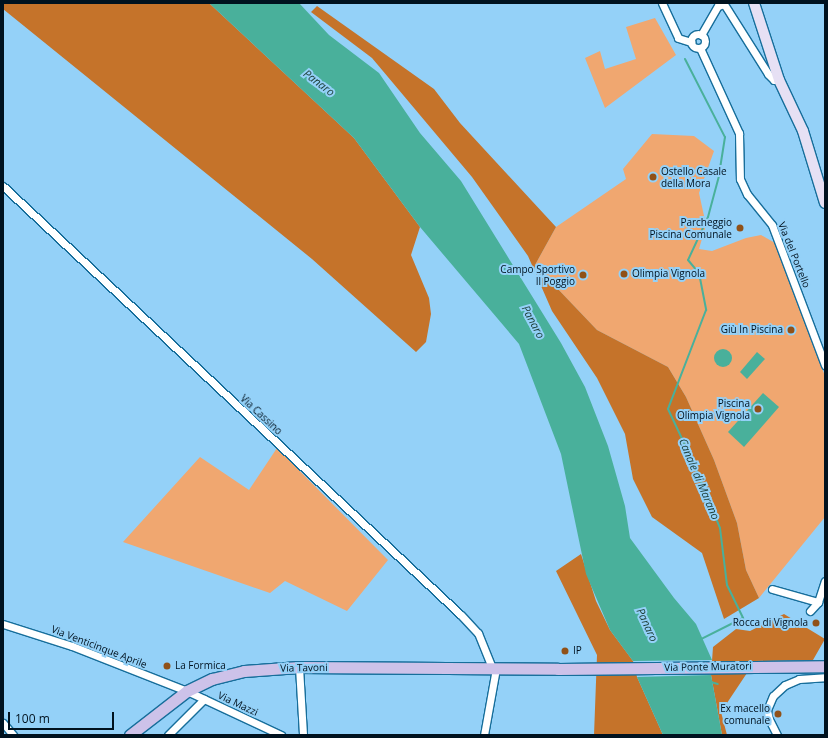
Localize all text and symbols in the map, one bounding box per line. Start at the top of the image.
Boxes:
water label: Panaro [301,67,337,99]
place label: Ostello Casale della Mora [661,165,727,188]
marker: Ostello Casale della Mora [648,172,658,182]
place label: Parcheggio Piscina Comunale [650,216,732,240]
street label: Via del Portello [775,220,813,290]
marker: Parcheggio Piscina Comunale [735,223,745,233]
place label: Campo Sportivo Il Poggio [500,263,575,286]
place label: Olimpia Vignola [632,268,705,280]
marker: Olimpia Vignola [619,269,629,279]
marker: Campo Sportivo Il Poggio [578,270,588,280]
water label: Panaro [519,303,547,341]
place label: Giù In Piscina [721,324,783,336]
marker: Giù In Piscina [786,325,796,335]
street label: Via Cassino [238,393,284,437]
place label: Piscina Olimpia Vignola [677,397,750,420]
marker: Piscina Olimpia Vignola [753,404,763,414]
water label: Canale di Marano [676,436,722,522]
water label: Panaro [634,606,660,644]
place label: Rocca di Vignola [733,617,808,629]
marker: Rocca di Vignola [811,618,821,628]
street label: Via Venticinque Aprile [49,623,149,671]
place label: IP [573,645,582,657]
marker: IP [560,646,570,656]
place label: La Formica [175,660,226,672]
street label: Via Ponte Muratori [664,660,752,674]
marker: La Formica [162,661,172,671]
street label: Via Tavoni [280,662,328,674]
street label: Via Mazzi [216,689,260,719]
place label: Ex macello comunale [720,702,770,726]
scale bar [10,704,116,730]
marker: Ex macello comunale [773,709,783,719]
text: 100 m [15,710,50,727]

